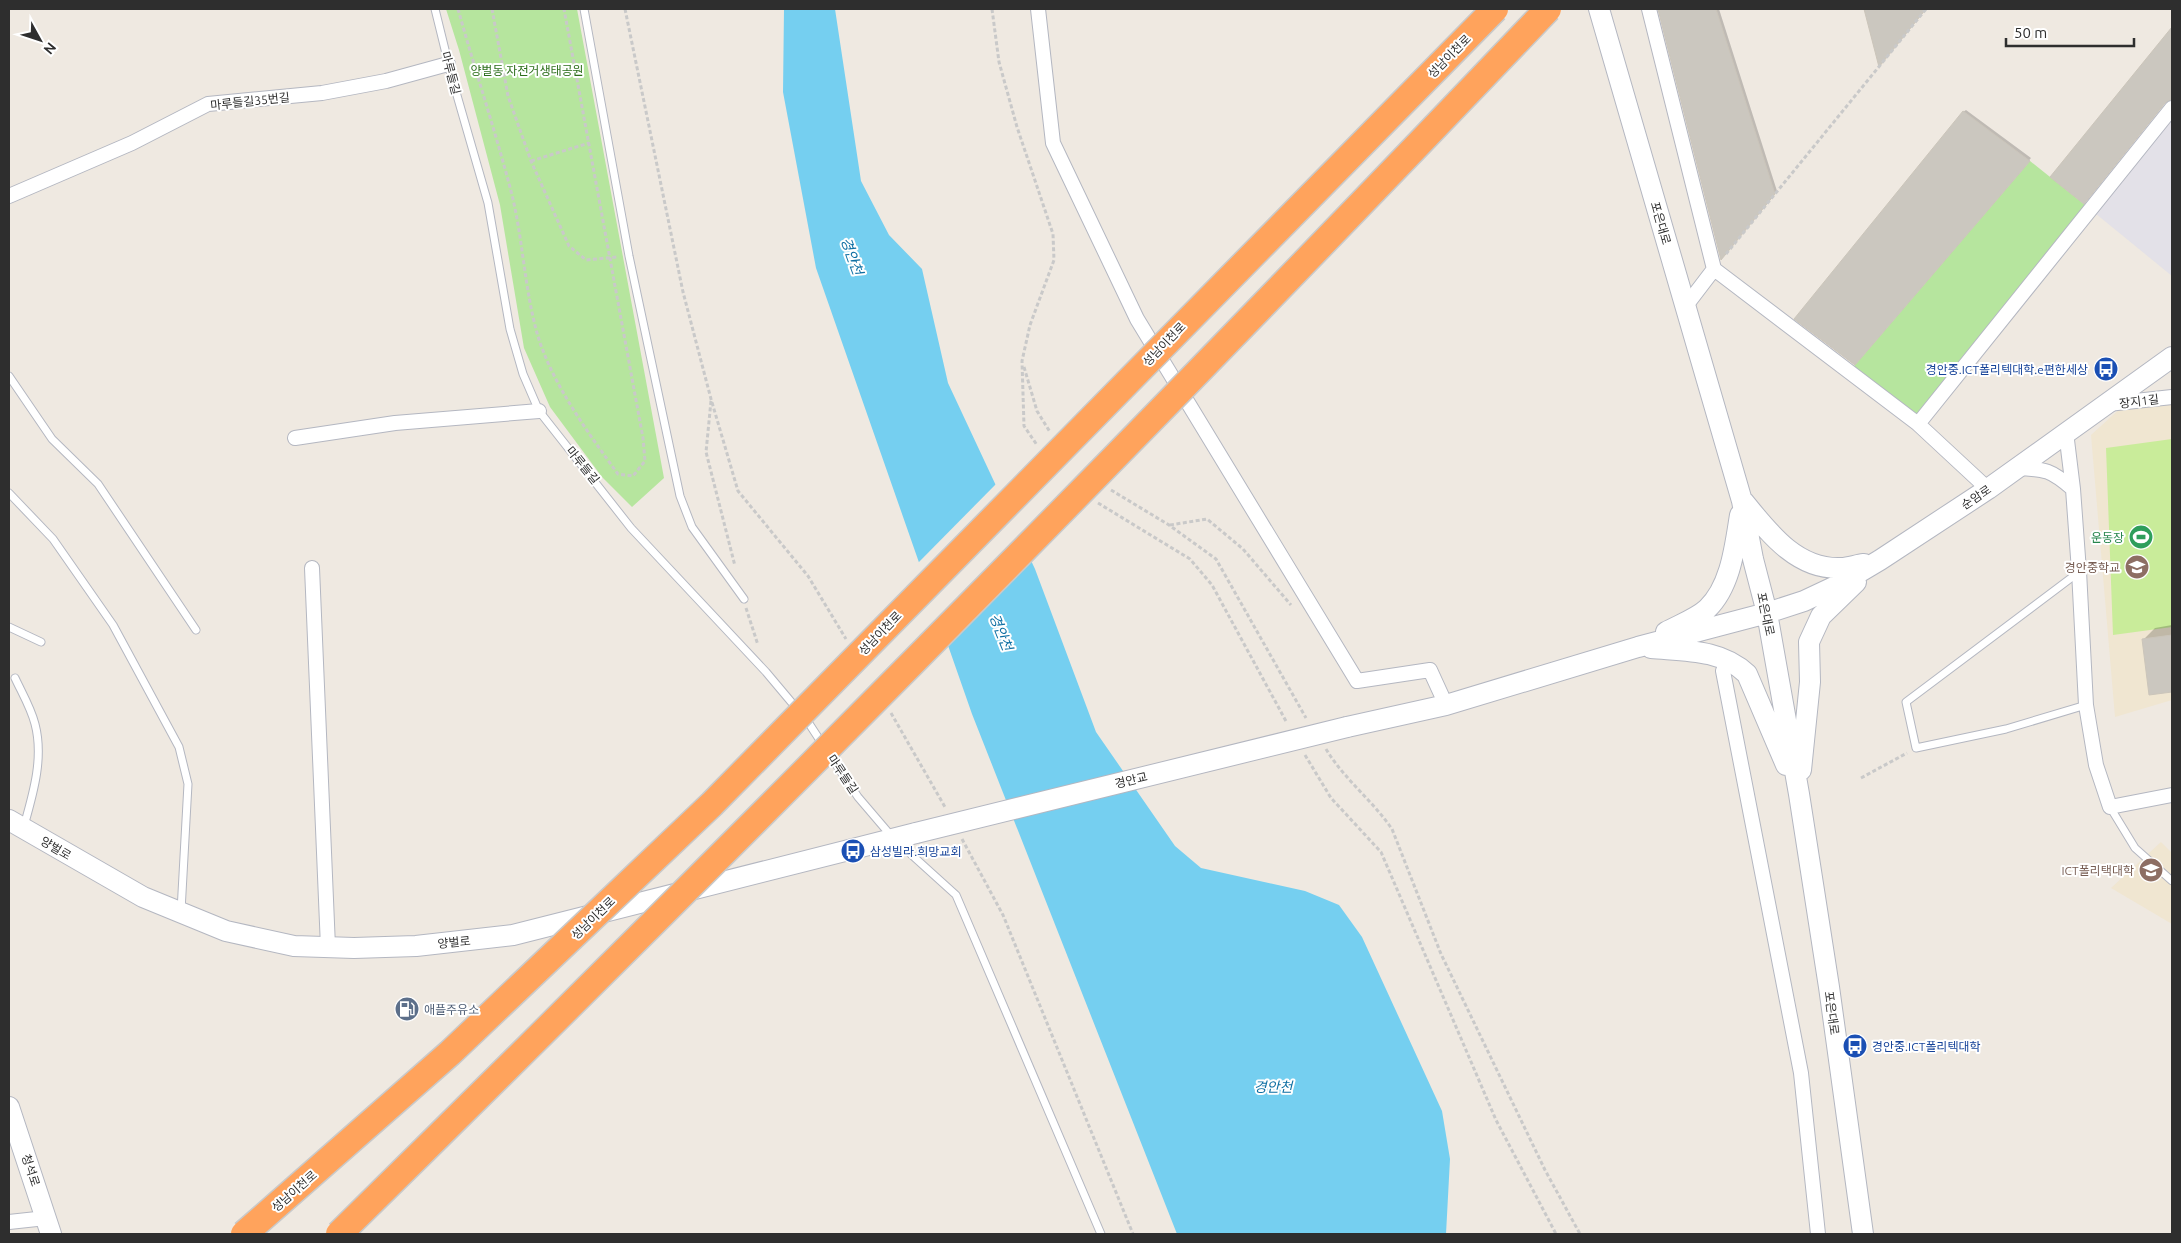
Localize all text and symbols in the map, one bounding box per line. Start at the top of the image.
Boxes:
north arrow [15,15,65,65]
scale bar [2006,15,2134,47]
text: 50 m [2014,24,2047,41]
street label: 성남이천로 [1425,32,1473,80]
text: N [40,39,59,58]
street label: 마루들길 [439,50,463,96]
park label: 양벌동 자전거생태공원 [470,64,584,77]
street label: 마루들길35번길 [210,90,290,112]
street label: 포은대로 [1649,200,1673,246]
water label: 경안천 [838,235,867,278]
street label: 성남이천로 [1140,320,1188,368]
bus stop icon: 경안중.ICT폴리텍대학.e편한세상 [2093,356,2119,382]
place label: 경안중.ICT폴리텍대학.e편한세상 [1926,363,2088,376]
street label: 장지1길 [2118,392,2160,410]
street label: 마루들길 [564,444,602,486]
street label: 순암로 [1959,482,1993,512]
sports icon: 운동장 [2128,524,2154,550]
place label: 운동장 [2091,531,2124,544]
school or university icon: 경안중학교 [2124,554,2150,580]
place label: 경안중학교 [2065,561,2120,574]
street label: 포은대로 [1755,591,1777,637]
street label: 성남이천로 [856,609,904,657]
water label: 경안천 [986,611,1016,654]
street label: 마루들길 [825,752,861,796]
street label: 경안교 [1113,770,1149,790]
street label: 양벌로 [38,834,74,862]
bus stop icon: 삼성빌라.희망교회 [840,838,866,864]
place label: 삼성빌라.희망교회 [870,845,961,858]
school or university icon: ICT폴리택대학 [2138,857,2164,883]
place label: ICT폴리택대학 [2061,864,2134,877]
street label: 성남이천로 [569,894,617,942]
street label: 양벌로 [437,934,471,950]
street label: 포은대로 [1822,990,1842,1036]
fuel station icon: 애플주유소 [394,996,420,1022]
place label: 애플주유소 [424,1003,479,1016]
bus stop icon: 경안중.ICT폴리텍대학 [1842,1033,1868,1059]
place label: 경안중.ICT폴리텍대학 [1872,1040,1981,1053]
water label: 경안천 [1254,1079,1293,1095]
street label: 청석로 [20,1152,42,1188]
street label: 성남이천로 [269,1168,319,1214]

